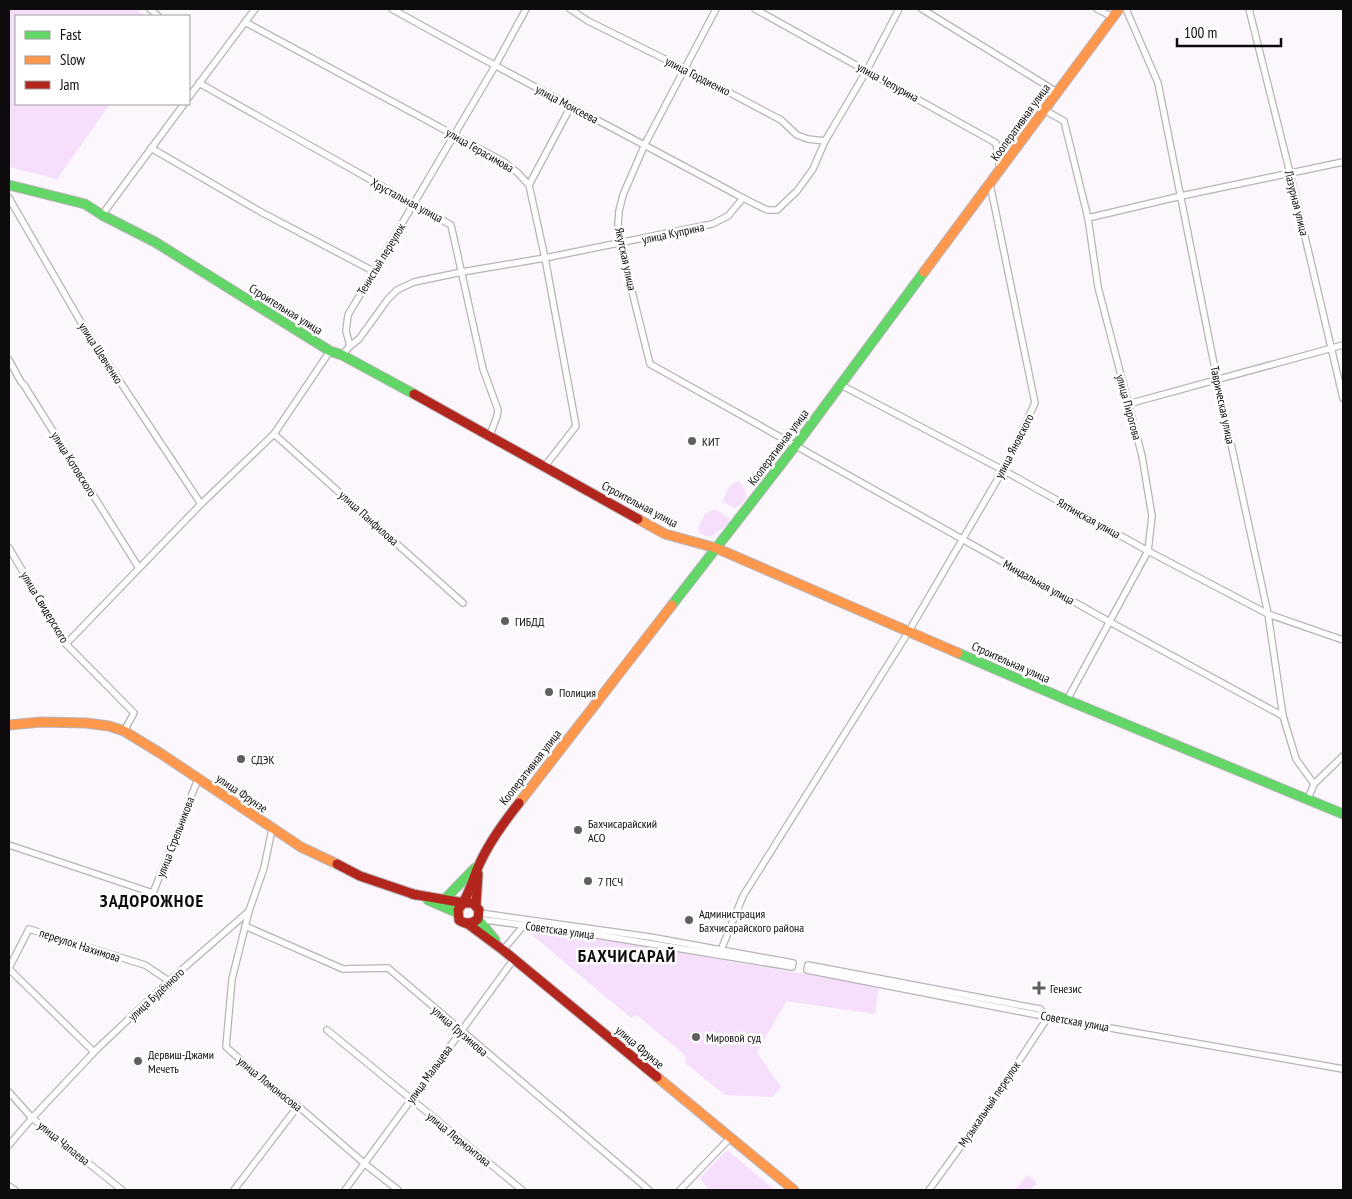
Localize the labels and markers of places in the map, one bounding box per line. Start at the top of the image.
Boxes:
place label: КИТ [702,434,720,449]
marker: КИТ [686,435,698,447]
place label: ГИБДД [515,614,545,629]
marker: ГИБДД [499,615,511,627]
place label: Полиция [559,685,596,700]
marker: Полиция [543,686,555,698]
place label: СДЭК [251,752,274,767]
marker: СДЭК [235,753,247,765]
place label: Бахчисарайский АСО [588,816,657,845]
marker: Бахчисарайский АСО [572,824,584,836]
place label: 7 ПСЧ [598,874,623,889]
marker: 7 ПСЧ [582,875,594,887]
place label: Администрация Бахчисарайского района [699,906,804,935]
marker: Администрация Бахчисарайского района [683,914,695,926]
marker: Генезис [1032,981,1046,995]
place label: Генезис [1050,981,1083,996]
place label: Мировой суд [706,1030,762,1045]
marker: Мировой суд [690,1031,702,1043]
place label: Дервиш-Джами Мечеть [148,1047,214,1076]
marker: Дервиш-Джами Мечеть [132,1055,144,1067]

